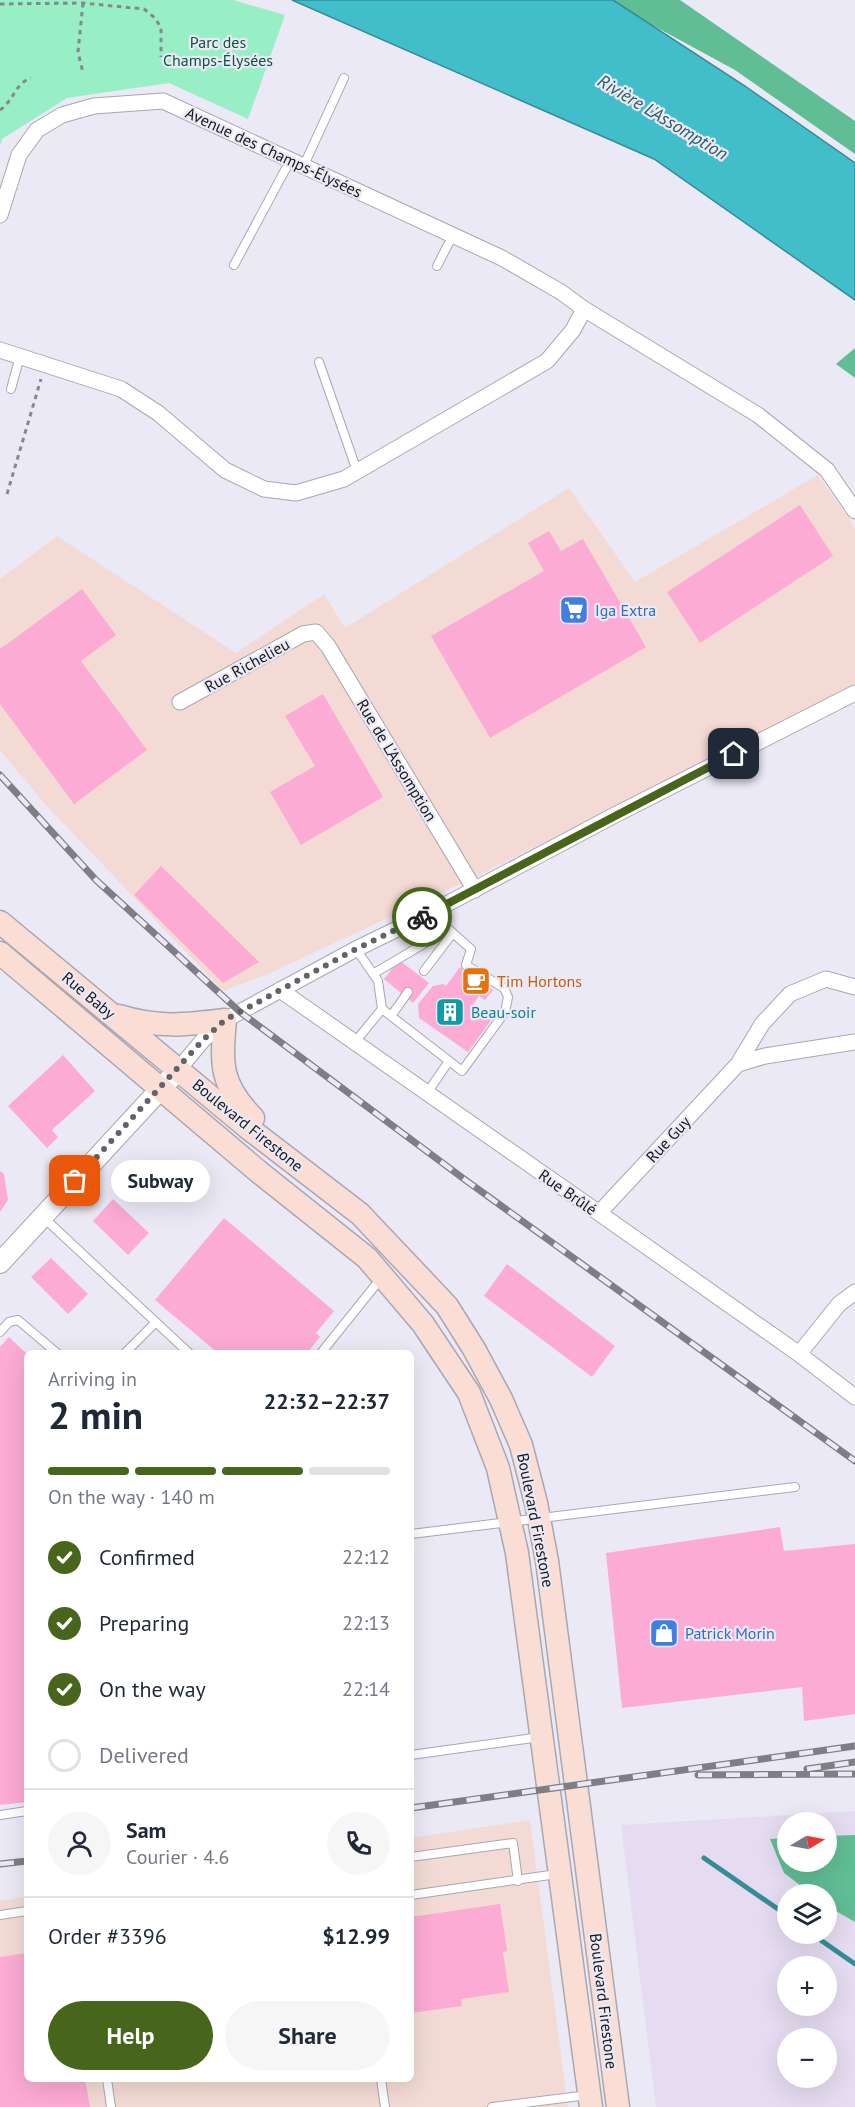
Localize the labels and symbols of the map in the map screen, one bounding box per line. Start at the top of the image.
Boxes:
park label: Parc des Champs-Élysées [163,32,273,70]
water label: Rivière L'Assomption [594,69,732,165]
street label: Avenue des Champs-Élysées [183,102,366,202]
supermarket icon: Iga Extra [558,594,590,626]
place label: Iga Extra [595,600,656,620]
street label: Rue Richelieu [201,633,293,697]
street label: Rue de L'Assomption [353,695,441,825]
pin [708,728,759,779]
courier [392,887,452,947]
cafe icon: Tim Hortons [460,965,492,997]
street label: Rue Baby [58,967,120,1023]
place label: Tim Hortons [497,971,582,991]
building icon: Beau-soir [434,996,466,1028]
place label: Beau-soir [471,1002,536,1022]
street label: Boulevard Firestone [189,1074,307,1176]
street label: Rue Guy [641,1111,695,1166]
pin [49,1155,100,1206]
callout: Subway [111,1160,210,1202]
street label: Rue Brûlé [535,1165,601,1219]
street label: Boulevard Firestone [513,1451,559,1589]
shop icon: Patrick Morin [648,1617,680,1649]
place label: Patrick Morin [685,1623,775,1643]
north arrow [777,1812,837,1872]
street label: Boulevard Firestone [586,1932,622,2070]

